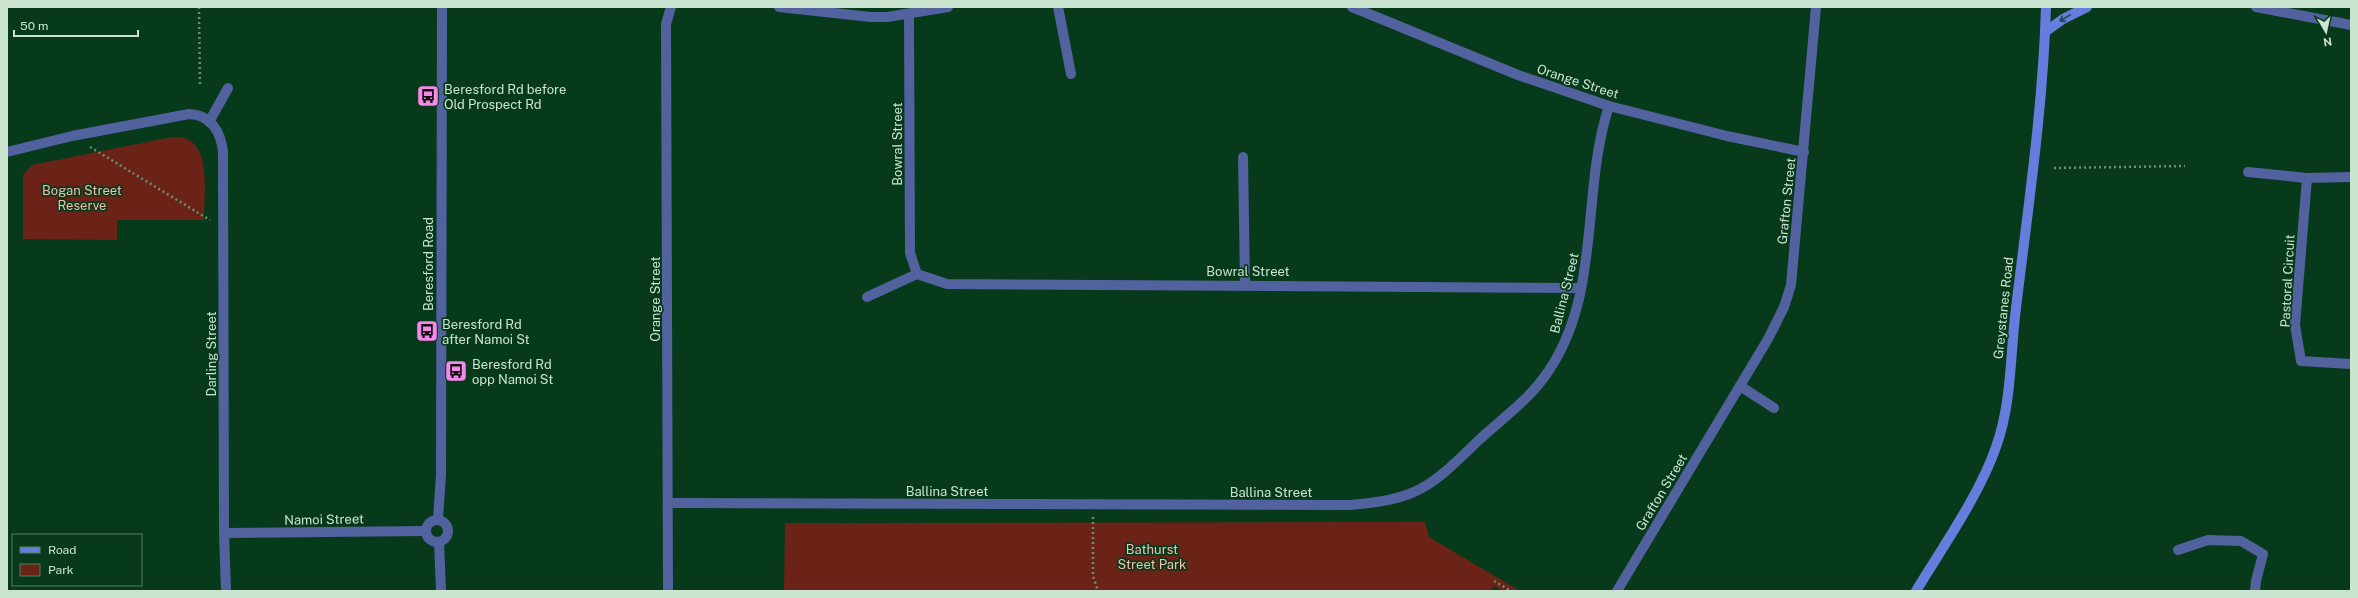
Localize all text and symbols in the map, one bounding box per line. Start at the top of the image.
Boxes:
scale bar [14,12,138,38]
north arrow [2306,12,2346,52]
one-way arrow [2059,14,2071,22]
text: 50 m [20,19,48,33]
text: N [2322,35,2333,48]
street label: Orange Street [1535,61,1621,102]
place label: Beresford Rd before Old Prospect Rd [444,82,566,112]
bus stop icon: Beresford Rd before Old Prospect Rd [415,83,441,109]
street label: Bowral Street [890,102,905,186]
street label: Grafton Street [1774,157,1799,245]
park label: Bogan Street Reserve [42,183,122,213]
street label: Beresford Road [421,217,436,311]
street label: Pastoral Circuit [2278,234,2297,328]
street label: Ballina Street [1547,251,1582,335]
street label: Orange Street [648,256,663,342]
street label: Greystanes Road [1991,256,2016,360]
street label: Bowral Street [1206,264,1290,279]
street label: Darling Street [204,311,219,397]
place label: Beresford Rd after Namoi St [442,317,530,347]
bus stop icon: Beresford Rd after Namoi St [414,318,440,344]
place label: Beresford Rd opp Namoi St [472,357,553,387]
bus stop icon: Beresford Rd opp Namoi St [443,358,469,384]
street label: Grafton Street [1633,451,1690,533]
street label: Ballina Street [906,484,988,499]
street label: Ballina Street [1230,485,1312,500]
street label: Namoi Street [284,511,364,528]
legend [12,534,142,586]
park label: Bathurst Street Park [1118,542,1186,572]
text: Road [48,543,76,557]
text: Park [48,563,74,577]

